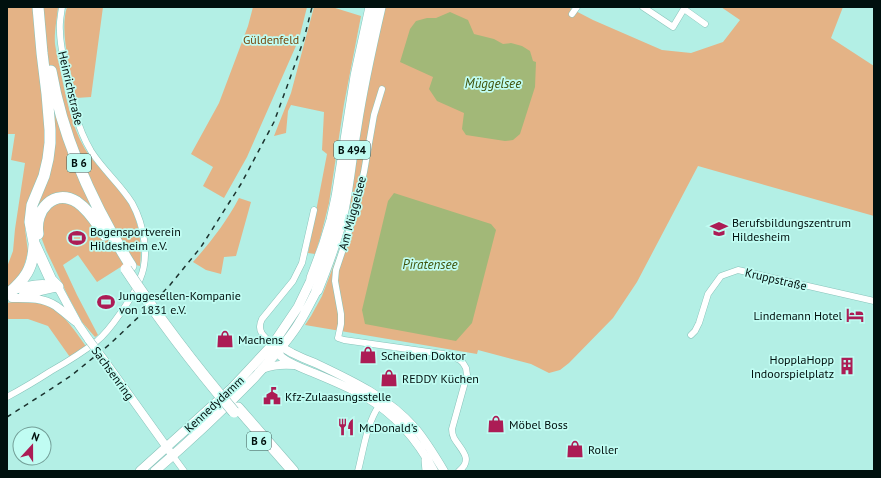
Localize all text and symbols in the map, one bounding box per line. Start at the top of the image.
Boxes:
park label: Güldenfeld [243,32,299,47]
street label: Heinrichstraße [55,49,87,127]
water label: Müggelsee [465,75,521,92]
road number: B 494 [334,141,370,159]
road number: B 6 [67,154,91,172]
street label: Am Müggelsee [335,175,369,251]
place label: Berufsbildungszentrum Hildesheim [732,215,851,244]
school or university icon: Berufsbildungszentrum Hildesheim [709,219,729,239]
place label: Bogensportverein Hildesheim e.V. [90,224,181,253]
sports icon: Bogensportverein Hildesheim e.V. [67,228,87,248]
water label: Piratensee [403,256,457,273]
street label: Kruppstraße [744,265,808,293]
place label: Junggesellen-Kompanie von 1831 e.V. [118,288,241,317]
sports icon: Junggesellen-Kompanie von 1831 e.V. [96,292,116,312]
hotel icon: Lindemann Hotel [845,305,865,325]
place label: Lindemann Hotel [753,308,842,323]
shop icon: Machens [215,329,235,349]
place label: Machens [238,332,283,347]
street label: Sachsenring [89,343,137,403]
shop icon: Scheiben Doktor [358,345,378,365]
place label: Scheiben Doktor [381,348,465,363]
place label: HopplaHopp Indoorspielplatz [751,352,834,381]
building icon: HopplaHopp Indoorspielplatz [837,356,857,376]
shop icon: REDDY Küchen [379,368,399,388]
place label: REDDY Küchen [402,371,479,386]
street label: Kennedydamm [181,373,247,435]
public building icon: Kfz-Zulaasungsstelle [262,386,282,406]
place label: Kfz-Zulaasungsstelle [285,389,391,404]
shop icon: Möbel Boss [486,414,506,434]
restaurant icon: McDonald's [336,417,356,437]
place label: Möbel Boss [509,417,568,432]
place label: McDonald's [359,420,418,435]
north arrow [12,426,52,466]
text: N [30,429,41,444]
road number: B 6 [247,432,271,450]
shop icon: Roller [565,439,585,459]
place label: Roller [588,442,618,457]

